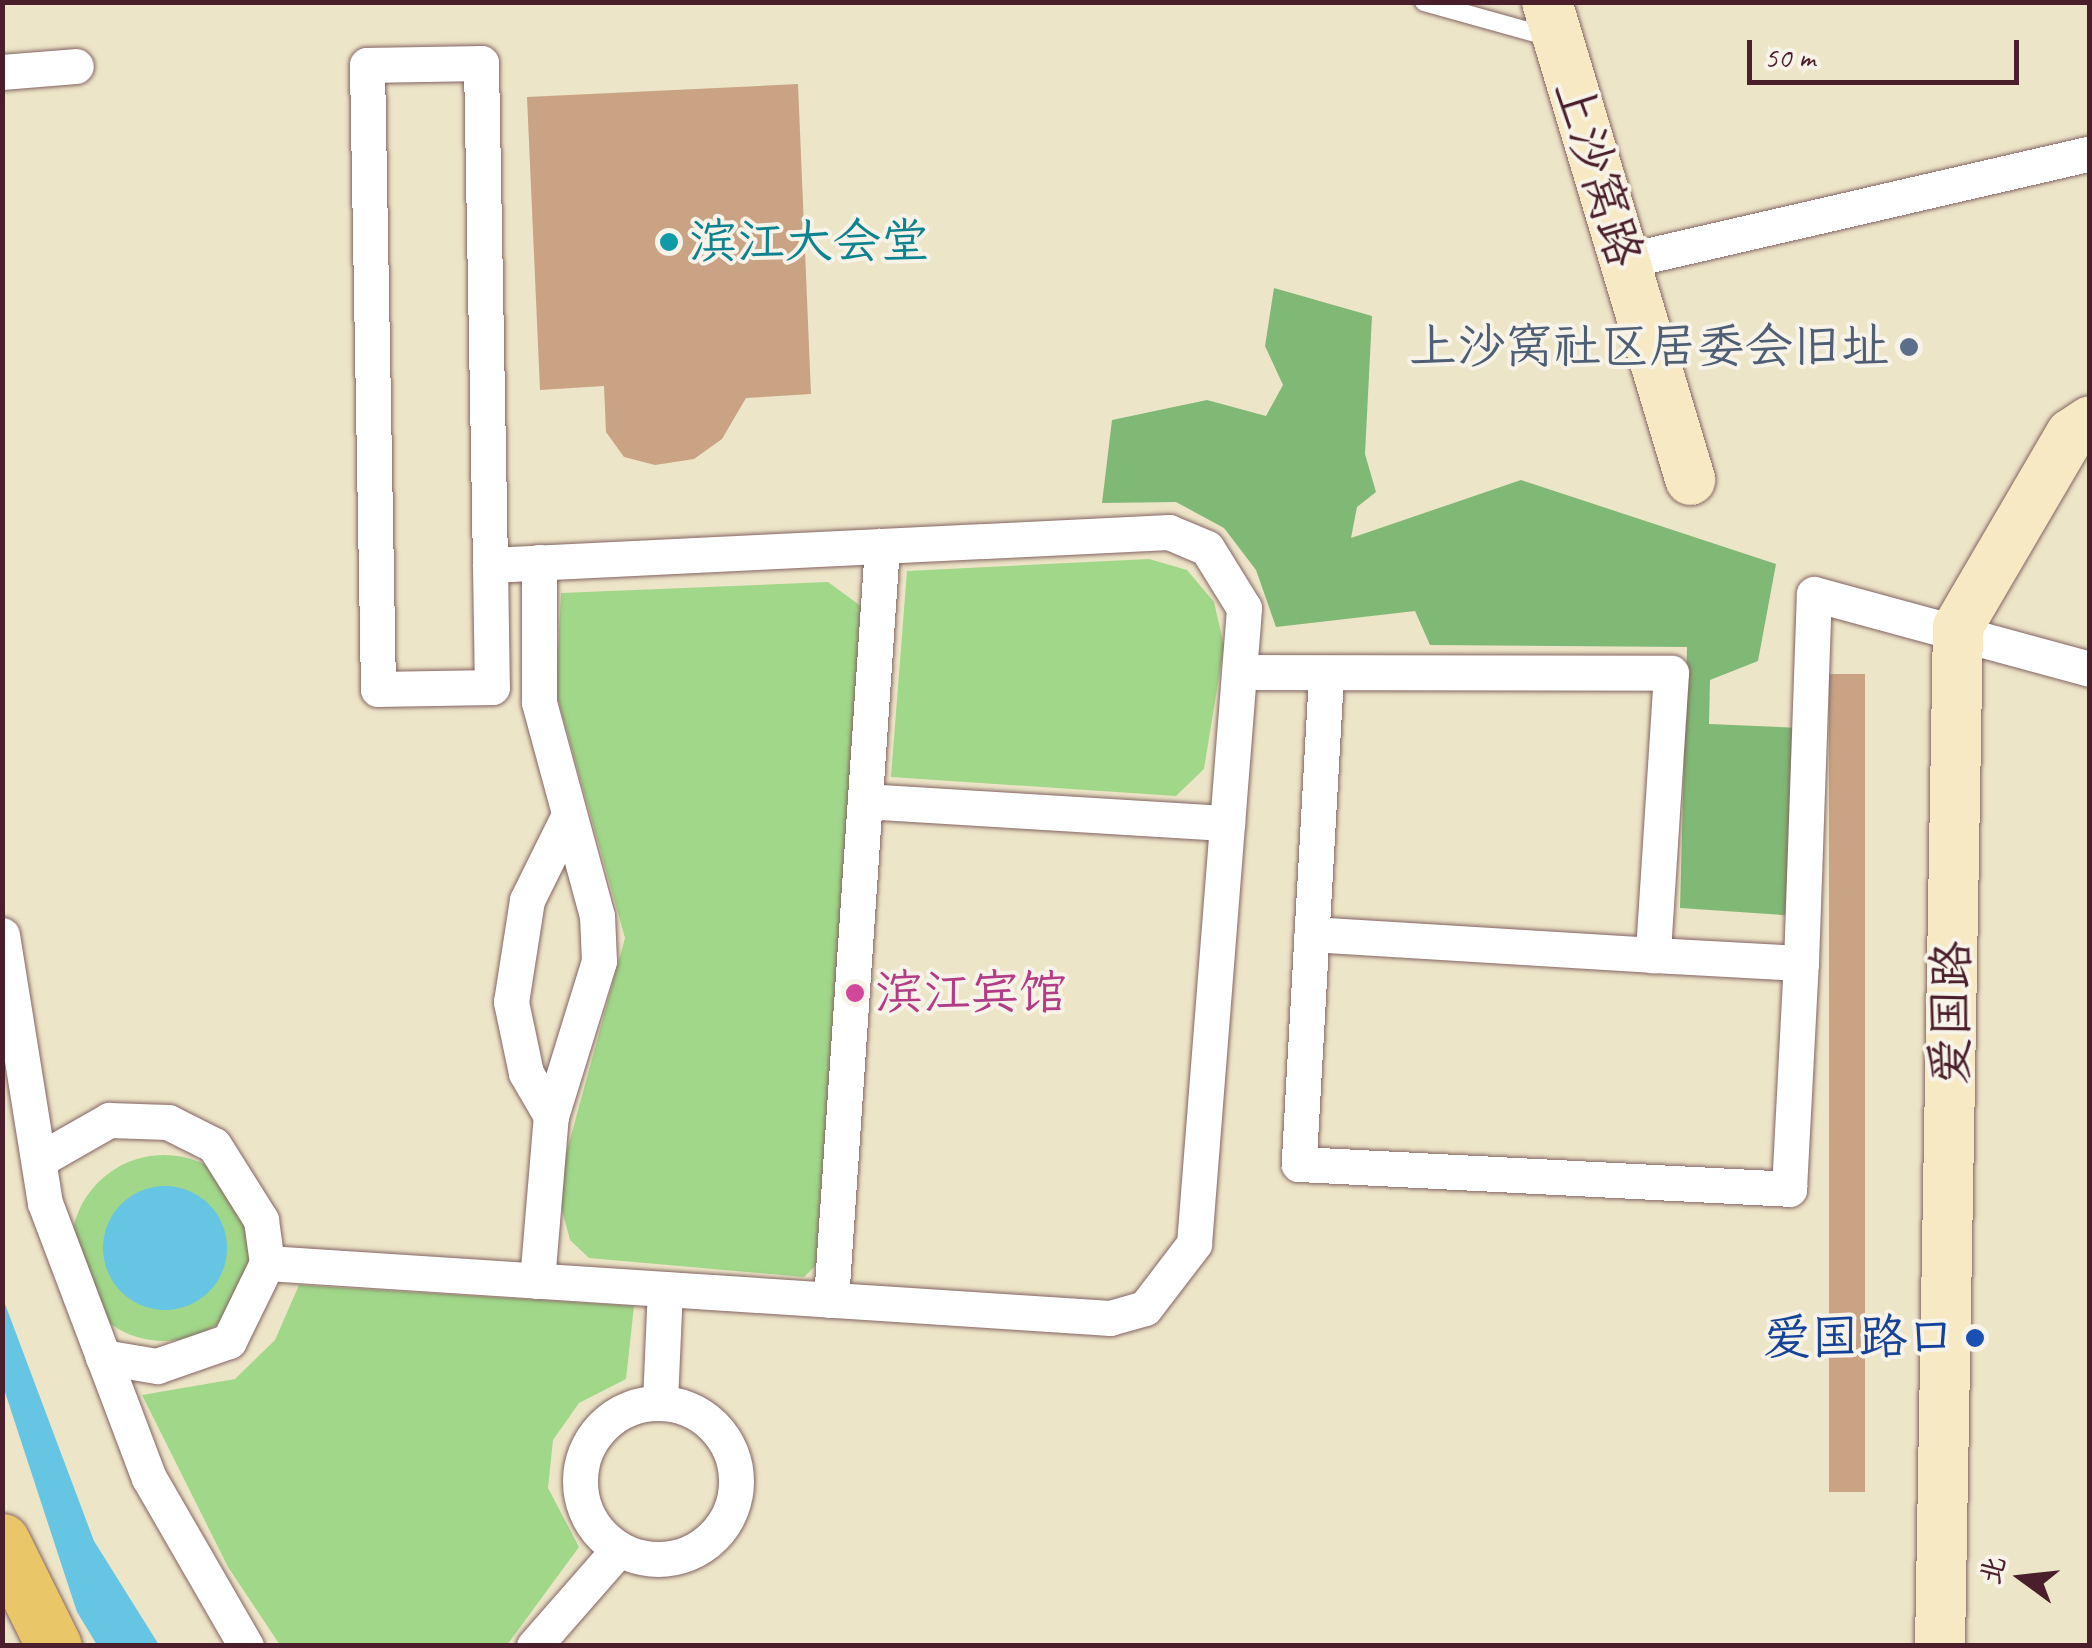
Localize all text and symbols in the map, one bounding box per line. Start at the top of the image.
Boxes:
scale bar [1752,20,2024,82]
text: 50 m [1764,38,1815,76]
street label: 上沙窝路 [1542,73,1654,273]
place label: 滨江大会堂 [689,213,929,271]
marker: 滨江大会堂 [658,231,680,253]
place label: 上沙窝社区居委会旧址 [1409,318,1889,376]
marker: 上沙窝社区居委会旧址 [1898,336,1920,358]
street label: 爱国路 [1921,941,1981,1085]
place label: 滨江宾馆 [875,964,1067,1022]
marker: 滨江宾馆 [844,982,866,1004]
place label: 爱国路口 [1763,1309,1955,1367]
marker: 爱国路口 [1964,1327,1986,1349]
north arrow [1972,1528,2072,1628]
text: 北 [1972,1552,2013,1588]

